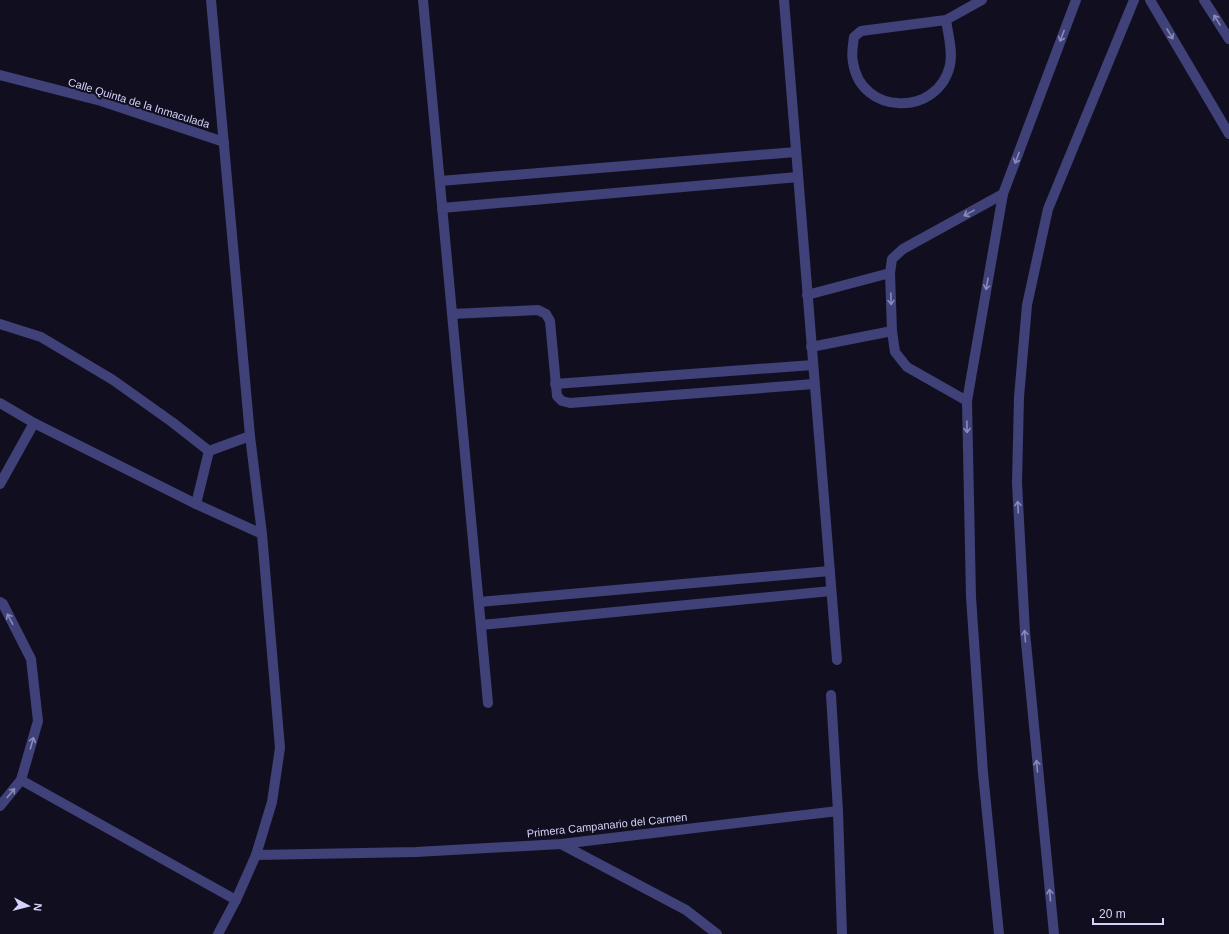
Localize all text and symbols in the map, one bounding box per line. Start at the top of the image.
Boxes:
one-way arrow [1212,14,1220,26]
one-way arrow [1166,28,1174,40]
one-way arrow [1058,30,1066,42]
street label: Calle Quinta de la Inmaculada [67,76,212,131]
one-way arrow [1012,152,1020,164]
one-way arrow [963,209,975,217]
one-way arrow [983,277,991,290]
one-way arrow [887,292,895,305]
one-way arrow [964,420,971,433]
one-way arrow [1015,501,1022,514]
one-way arrow [6,613,14,625]
one-way arrow [1021,630,1029,643]
one-way arrow [29,737,36,750]
one-way arrow [1034,760,1041,773]
one-way arrow [6,788,15,798]
street label: Primera Campanario del Carmen [526,811,688,839]
north arrow [8,886,48,926]
one-way arrow [1046,889,1053,902]
scale bar [1093,900,1163,926]
text: N [31,903,44,912]
text: 20 m [1099,907,1126,921]

